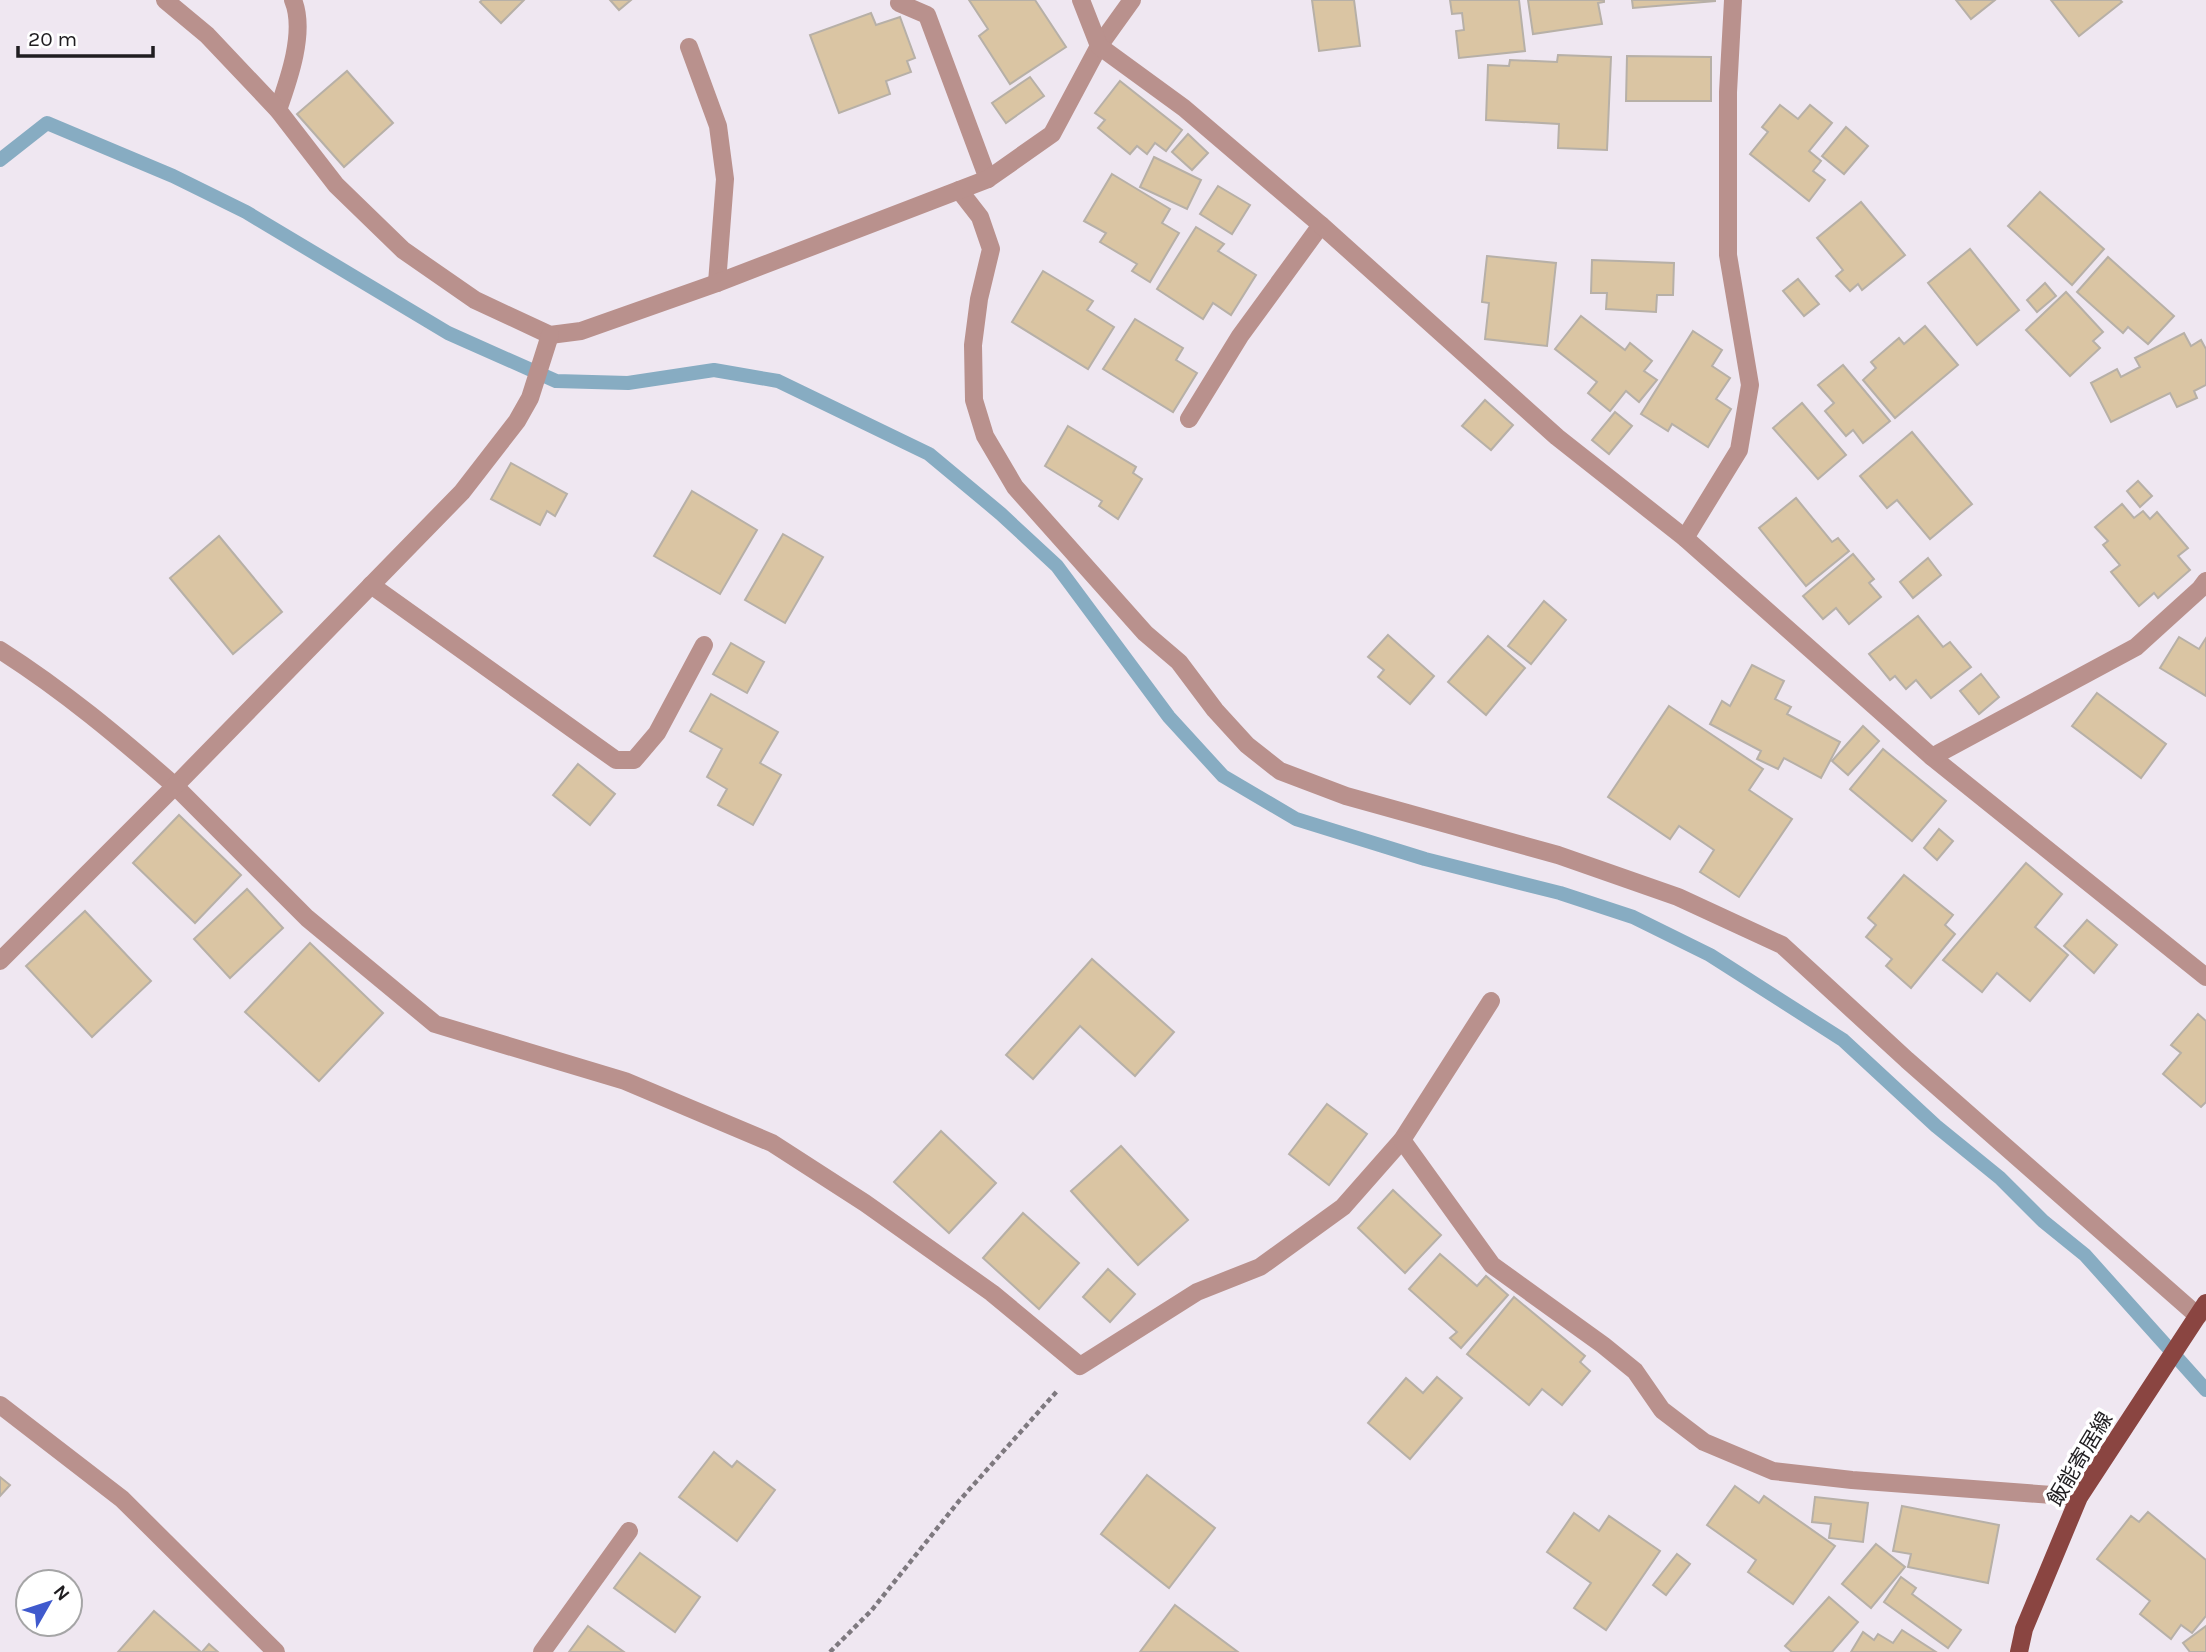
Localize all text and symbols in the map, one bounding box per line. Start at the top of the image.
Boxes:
scale bar [18,14,152,58]
text: 20 m [28,27,77,51]
street label: 飯能寄居線 [2043,1408,2117,1510]
north arrow [14,1568,84,1638]
text: N [49,1581,74,1605]

